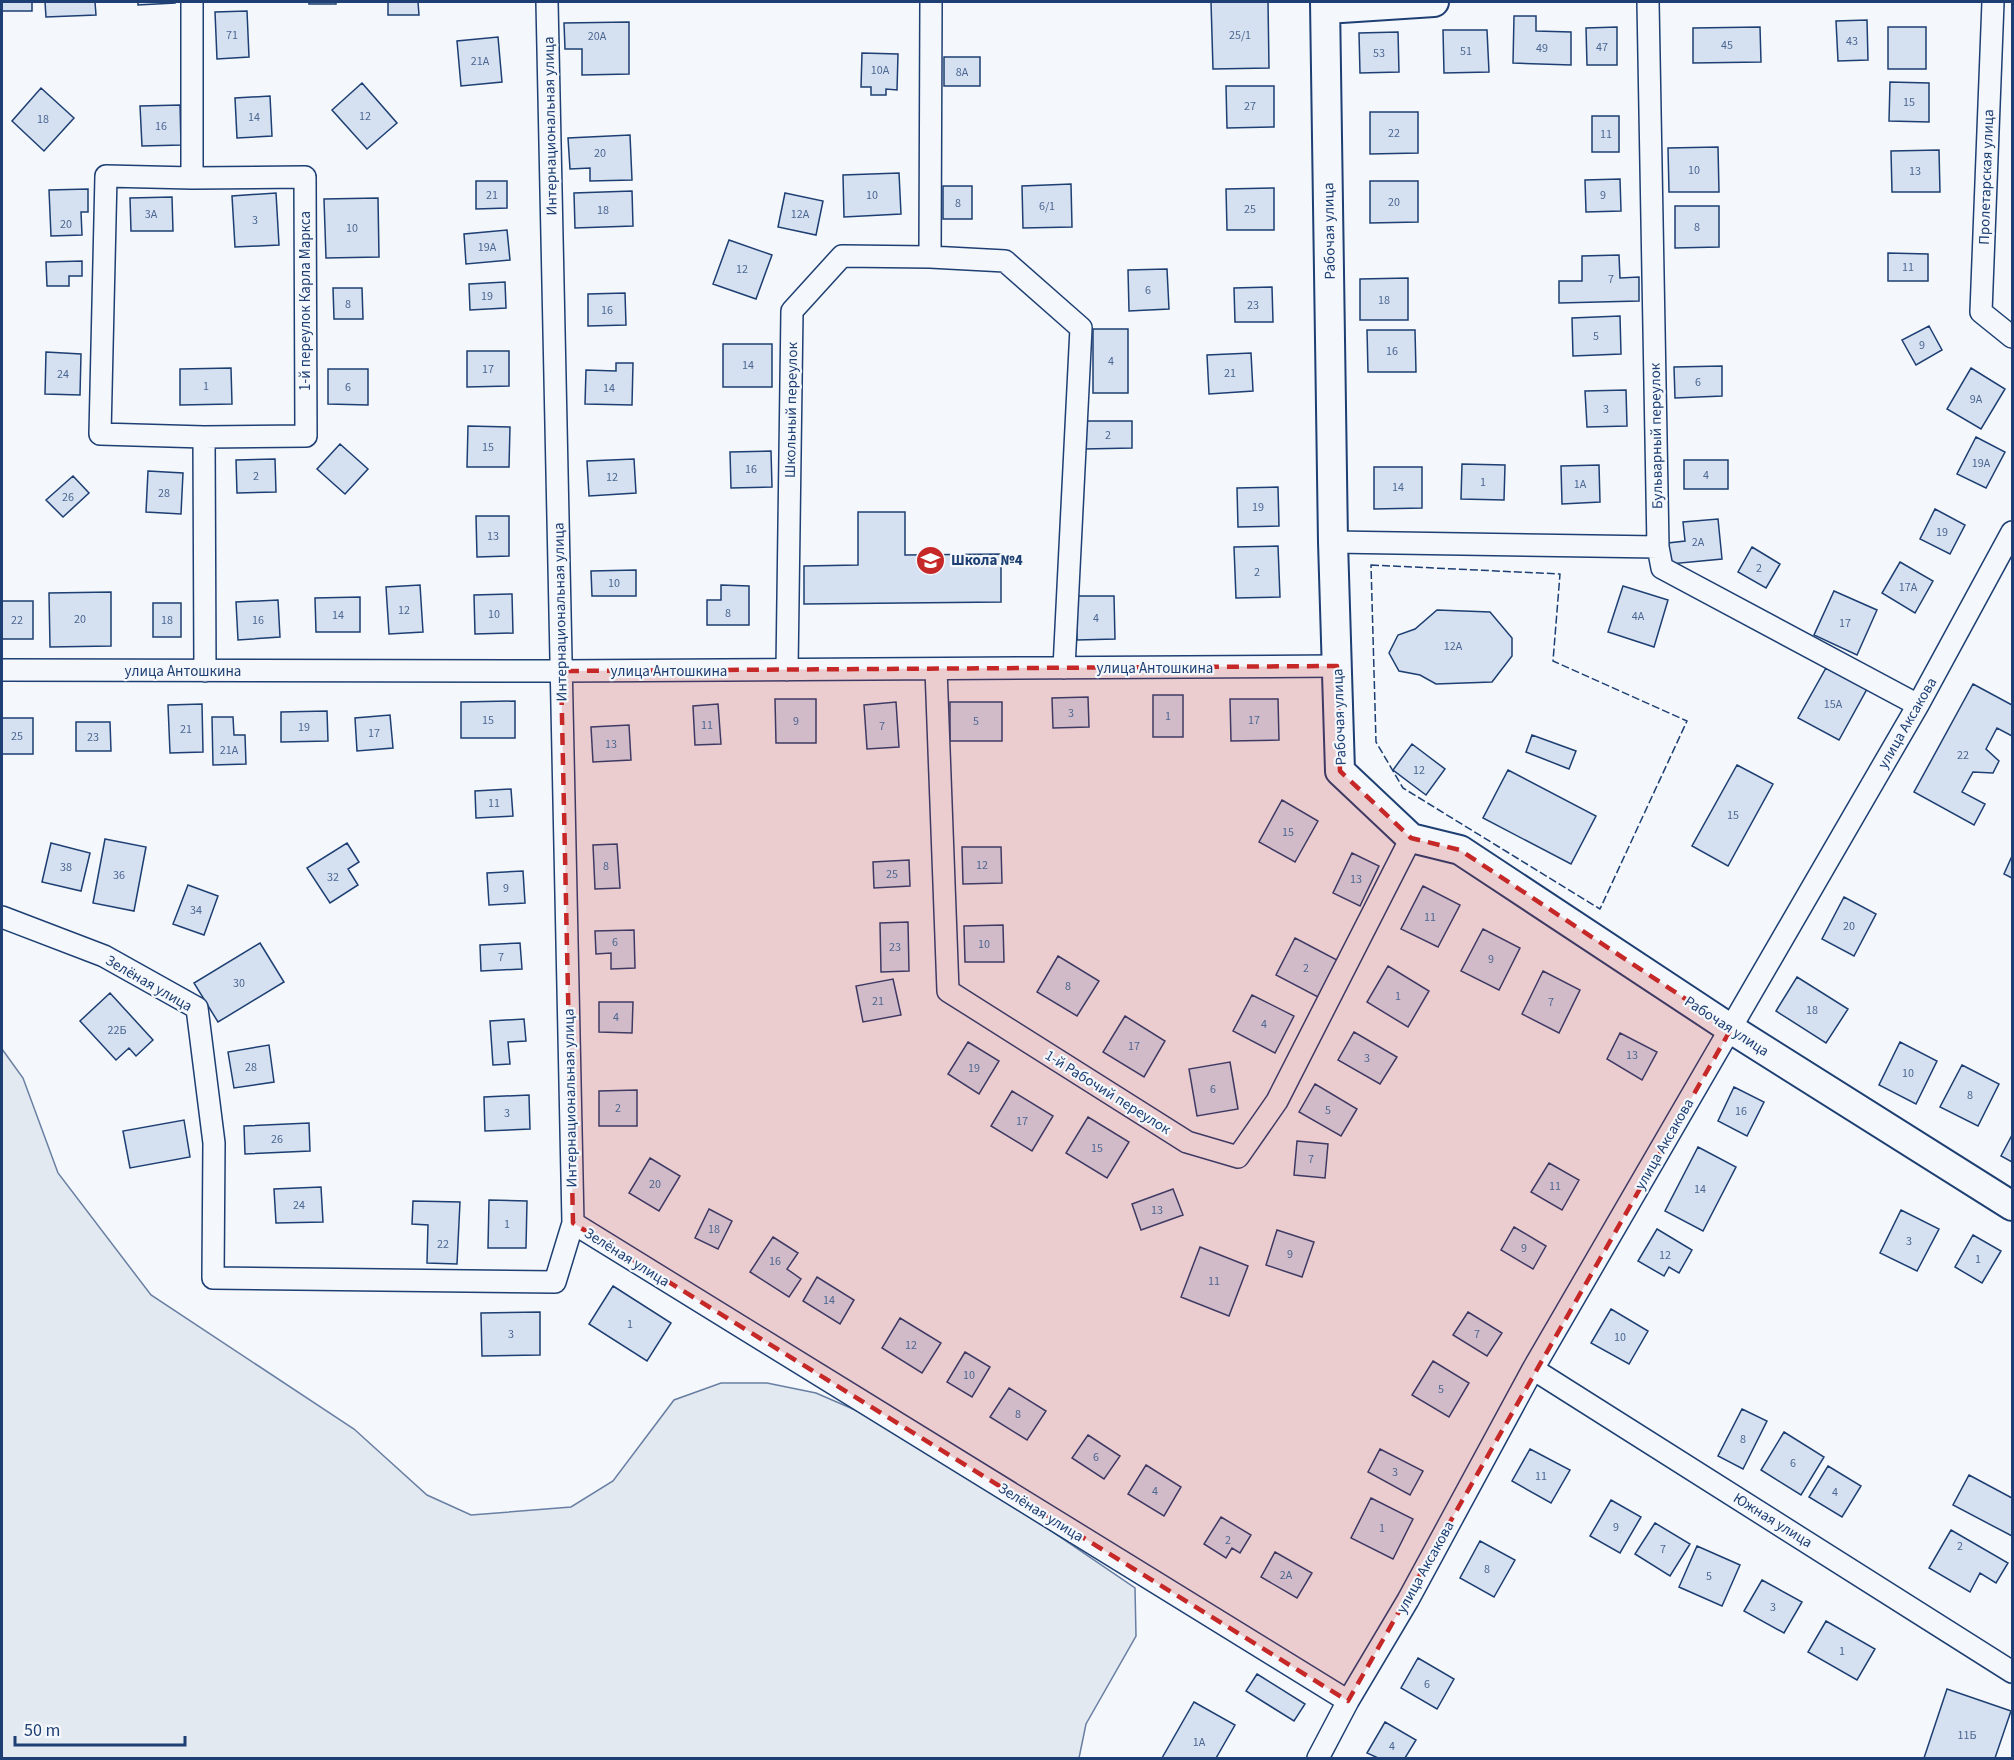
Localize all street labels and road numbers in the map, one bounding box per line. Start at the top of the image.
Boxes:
street label: Интернациональная улица [538,36,563,216]
street label: Пролетарская улица [1974,109,1999,245]
street label: Рабочая улица [1318,182,1341,280]
street label: 1-й переулок Карла Маркса [295,211,316,391]
street label: Школьный переулок [780,341,803,478]
street label: Бульварный переулок [1645,362,1668,509]
street label: Интернациональная улица [548,522,573,702]
street label: улица Антошкина [1097,658,1213,679]
street label: улица Антошкина [125,661,241,682]
street label: улица Антошкина [611,661,727,682]
street label: Рабочая улица [1327,668,1352,766]
street label: улица Аксакова [1873,674,1942,773]
street label: Зелёная улица [101,950,196,1017]
street label: Рабочая улица [1680,991,1773,1062]
street label: Интернациональная улица [558,1008,583,1188]
street label: 1-й Рабочий переулок [1041,1045,1175,1140]
street label: улица Аксакова [1630,1095,1699,1194]
street label: Зелёная улица [580,1223,673,1292]
street label: Зелёная улица [994,1478,1087,1547]
street label: Южная улица [1729,1488,1816,1553]
street label: улица Аксакова [1391,1517,1459,1617]

